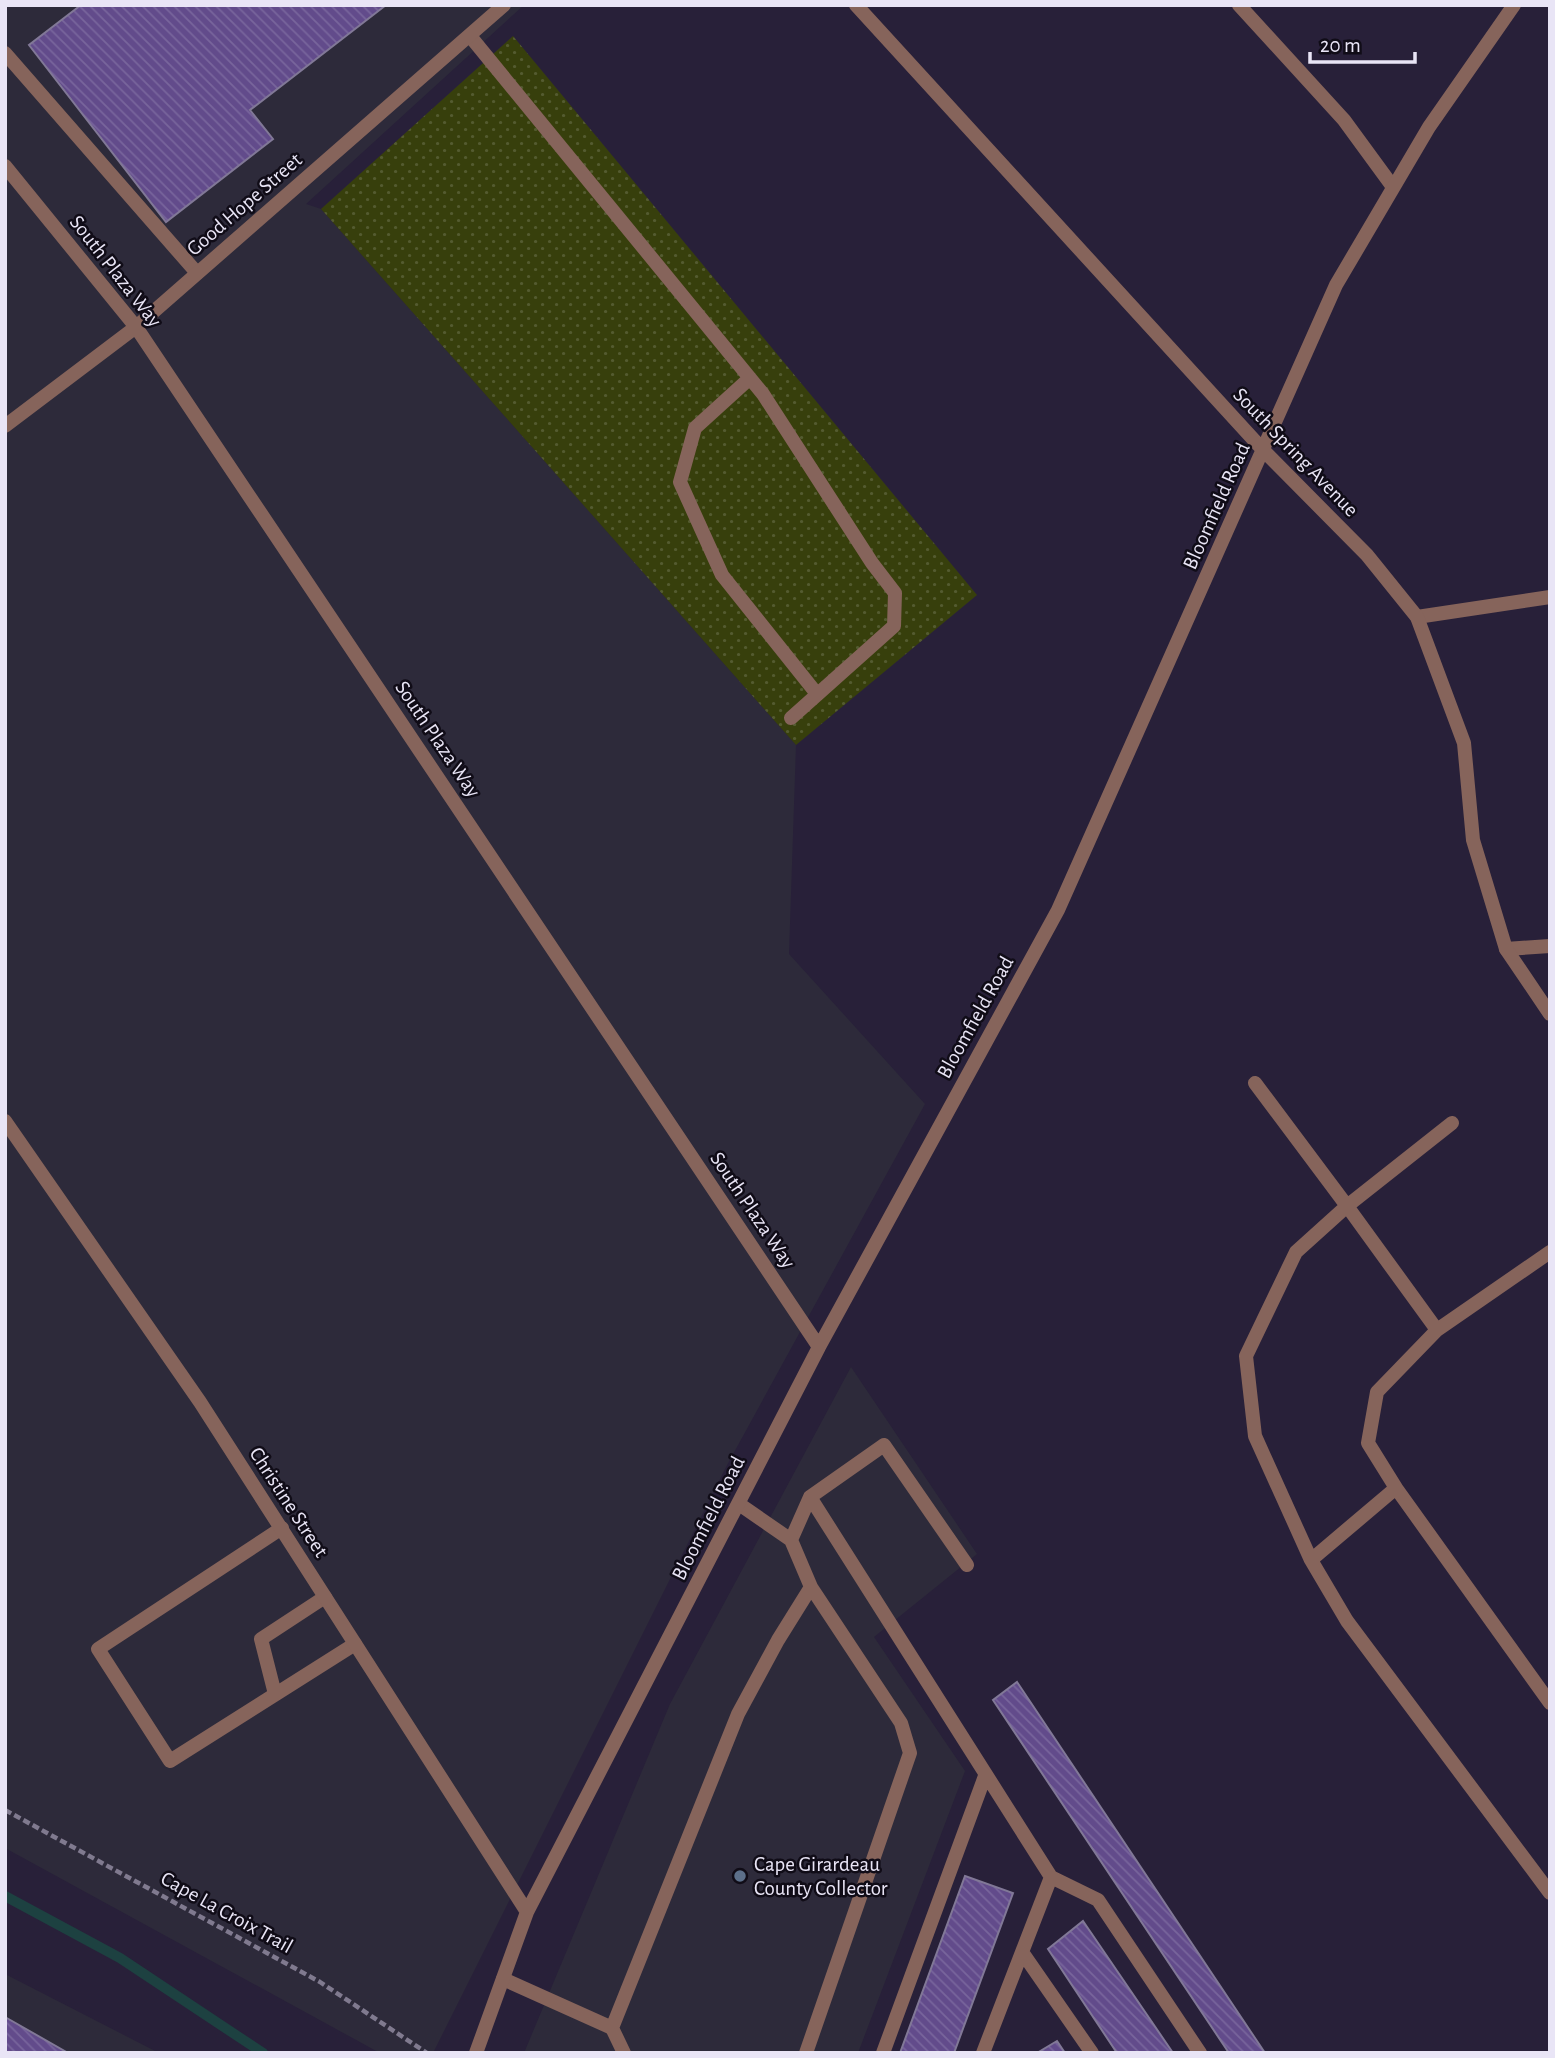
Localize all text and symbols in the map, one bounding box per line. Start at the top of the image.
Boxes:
scale bar [1310,21,1415,65]
text: 20 m [1320,35,1361,56]
street label: Good Hope Street [183,149,306,260]
street label: South Plaza Way [66,212,166,331]
street label: South Spring Avenue [1229,384,1362,521]
street label: Bloomfield Road [1179,440,1254,573]
street label: South Plaza Way [391,677,484,801]
street label: Bloomfield Road [933,953,1018,1082]
street label: South Plaza Way [706,1148,799,1272]
street label: Christine Street [245,1444,332,1561]
street label: Bloomfield Road [668,1453,749,1584]
place label: Cape Girardeau County Collector [754,1854,888,1899]
street label: Cape La Croix Trail [157,1868,296,1957]
marker: Cape Girardeau County Collector [732,1868,748,1884]

